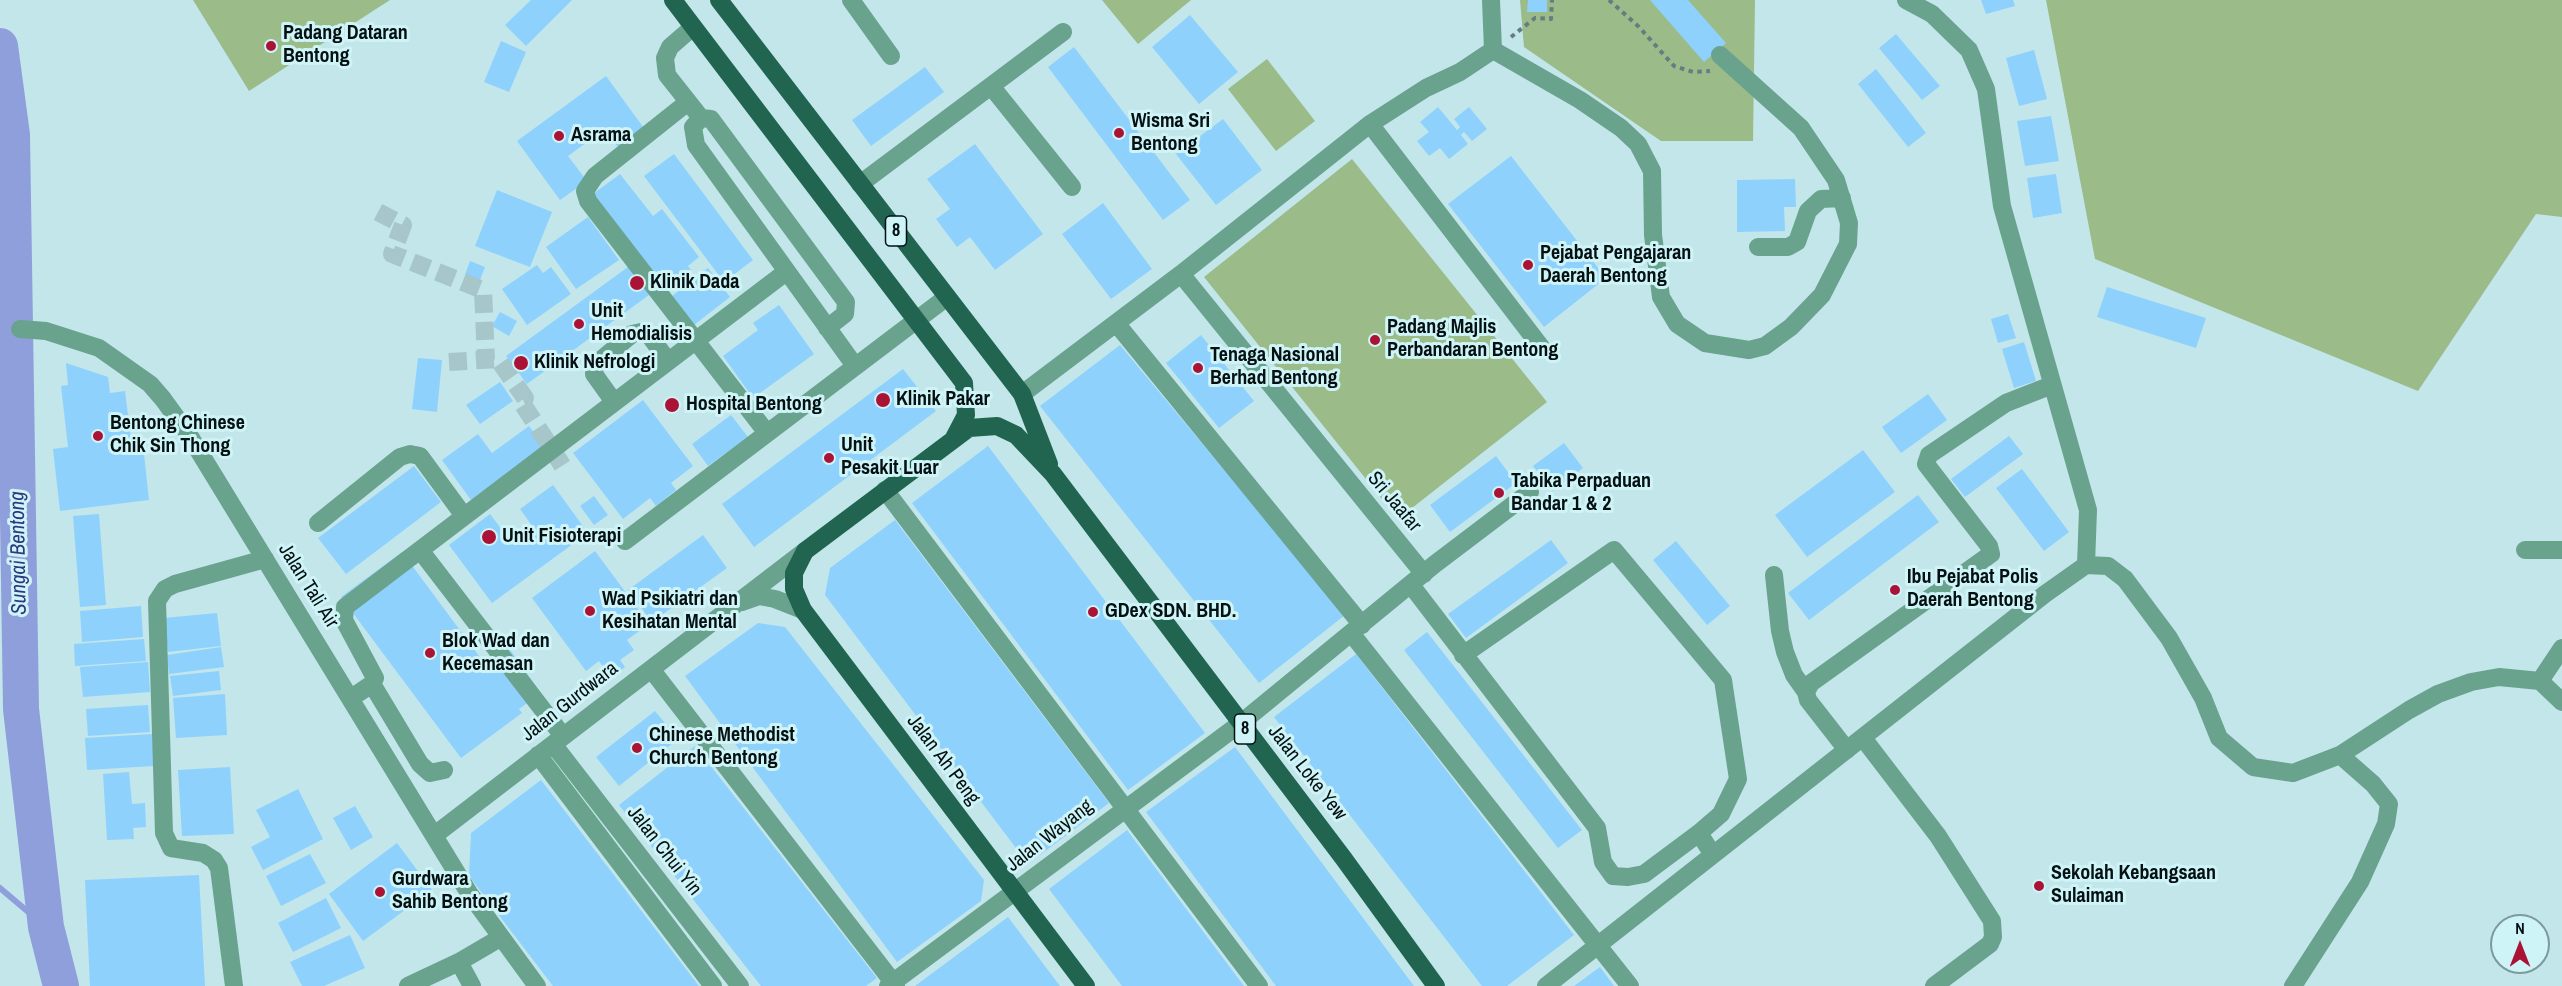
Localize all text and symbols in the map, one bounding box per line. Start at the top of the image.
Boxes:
place label: Padang Dataran Bentong [283,22,408,69]
marker: Padang Dataran Bentong [264,39,278,53]
place label: Wisma Sri Bentong [1131,110,1210,157]
place label: Asrama [571,124,631,148]
marker: Wisma Sri Bentong [1112,126,1126,140]
marker: Asrama [552,129,566,143]
road number: 8 [886,216,906,246]
place label: Pejabat Pengajaran Daerah Bentong [1540,242,1691,289]
marker: Pejabat Pengajaran Daerah Bentong [1521,258,1535,272]
place label: Klinik Dada [650,271,739,295]
marker: Klinik Dada [628,274,646,292]
place label: Unit Hemodialisis [591,300,692,347]
place label: Padang Majlis Perbandaran Bentong [1387,316,1558,363]
marker: Unit Hemodialisis [572,317,586,331]
marker: Padang Majlis Perbandaran Bentong [1368,333,1382,347]
place label: Tenaga Nasional Berhad Bentong [1210,344,1339,391]
place label: Klinik Nefrologi [534,351,655,375]
marker: Klinik Nefrologi [512,354,530,372]
marker: Tenaga Nasional Berhad Bentong [1191,361,1205,375]
place label: Klinik Pakar [896,388,990,412]
marker: Klinik Pakar [874,391,892,409]
place label: Hospital Bentong [686,393,822,417]
marker: Hospital Bentong [663,396,681,414]
place label: Bentong Chinese Chik Sin Thong [110,412,245,459]
marker: Bentong Chinese Chik Sin Thong [91,429,105,443]
place label: Unit Pesakit Luar [841,434,939,481]
marker: Unit Pesakit Luar [822,451,836,465]
street label: Sri Jaafar [1362,467,1426,537]
place label: Tabika Perpaduan Bandar 1 & 2 [1511,470,1651,517]
marker: Tabika Perpaduan Bandar 1 & 2 [1492,486,1506,500]
water label: Sungai Bentong [5,491,33,615]
place label: Unit Fisioterapi [502,525,621,549]
marker: Unit Fisioterapi [480,528,498,546]
street label: Jalan Tali Air [273,539,343,633]
place label: Ibu Pejabat Polis Daerah Bentong [1907,566,2038,613]
marker: Ibu Pejabat Polis Daerah Bentong [1888,583,1902,597]
place label: Wad Psikiatri dan Kesihatan Mental [602,588,738,635]
place label: GDex SDN. BHD. [1105,600,1236,624]
marker: Wad Psikiatri dan Kesihatan Mental [583,604,597,618]
marker: GDex SDN. BHD. [1086,605,1100,619]
place label: Blok Wad dan Kecemasan [442,630,550,677]
marker: Blok Wad dan Kecemasan [423,646,437,660]
street label: Jalan Gurdwara [517,657,623,747]
street label: Jalan Ah Peng [901,710,985,810]
road number: 8 [1234,714,1256,744]
street label: Jalan Loke Yew [1262,721,1352,825]
place label: Chinese Methodist Church Bentong [649,724,795,771]
marker: Chinese Methodist Church Bentong [630,741,644,755]
street label: Jalan Wayang [1002,795,1098,877]
street label: Jalan Chui Yin [622,801,706,901]
place label: Sekolah Kebangsaan Sulaiman [2051,862,2216,909]
place label: Gurdwara Sahib Bentong [392,868,508,915]
marker: Sekolah Kebangsaan Sulaiman [2032,879,2046,893]
marker: Gurdwara Sahib Bentong [373,885,387,899]
north arrow [2490,914,2550,974]
text: N [2515,917,2525,939]

